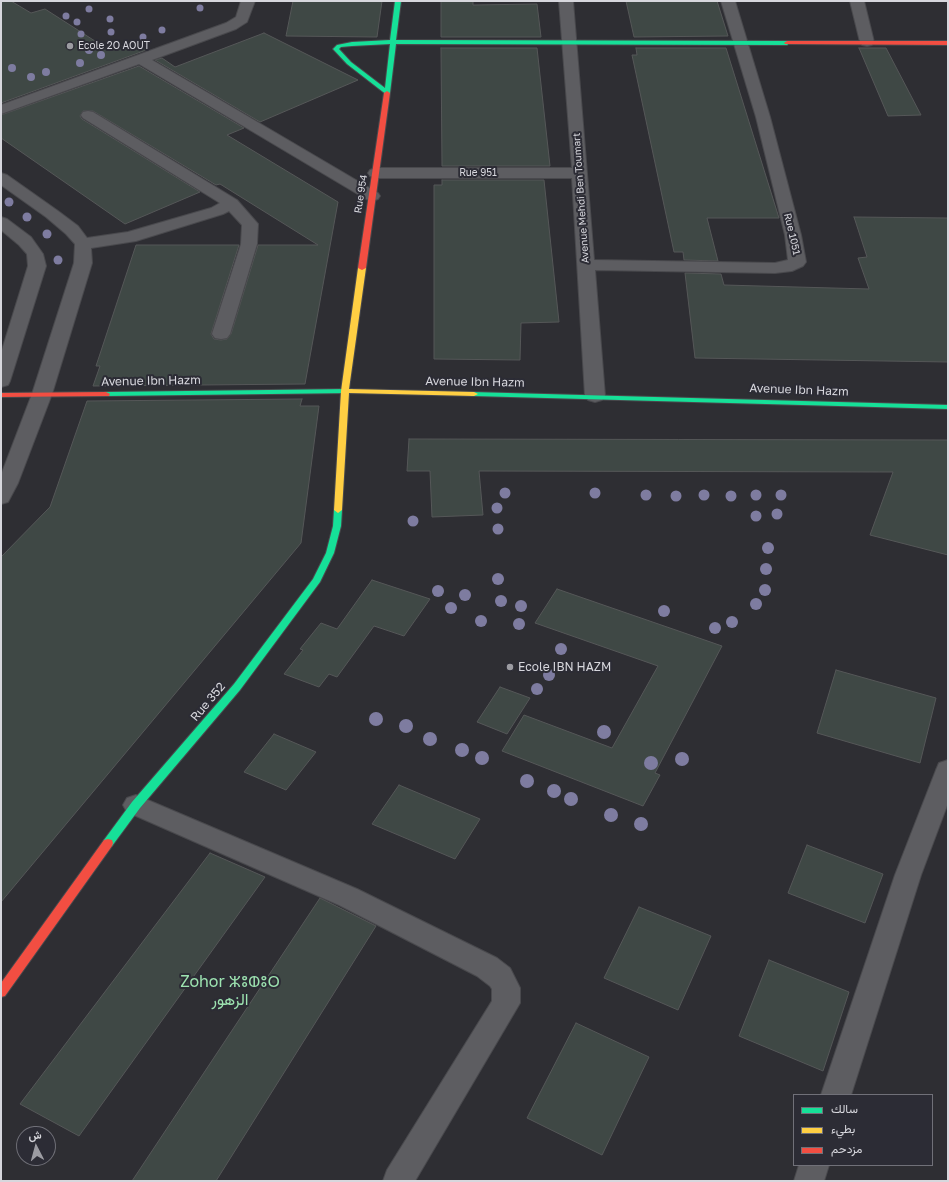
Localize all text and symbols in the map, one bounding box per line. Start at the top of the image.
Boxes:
place label: Ecole 2O AOUT [78,40,150,52]
marker: Ecole 2O AOUT [65,41,75,51]
street label: Avenue Mehdi Ben Toumart [570,132,592,264]
street label: Rue 951 [459,167,497,179]
street label: Rue 954 [352,174,370,214]
street label: Rue 1051 [781,212,803,256]
street label: Avenue Ibn Hazm [101,373,201,389]
street label: Avenue Ibn Hazm [425,374,525,390]
street label: Avenue Ibn Hazm [749,381,849,399]
place label: Ecole IBN HAZM [518,660,611,674]
marker: Ecole IBN HAZM [505,662,515,672]
street label: Rue 352 [188,680,228,724]
district label: Zohor ⵣⵓⵀⵓⵔ الزهور [180,972,280,1010]
legend [793,1094,933,1166]
text: سالك [831,1101,858,1116]
text: بطيء [831,1121,855,1136]
north arrow [16,1126,56,1166]
text: ش [28,1127,42,1142]
text: مزدحم [831,1141,862,1156]

